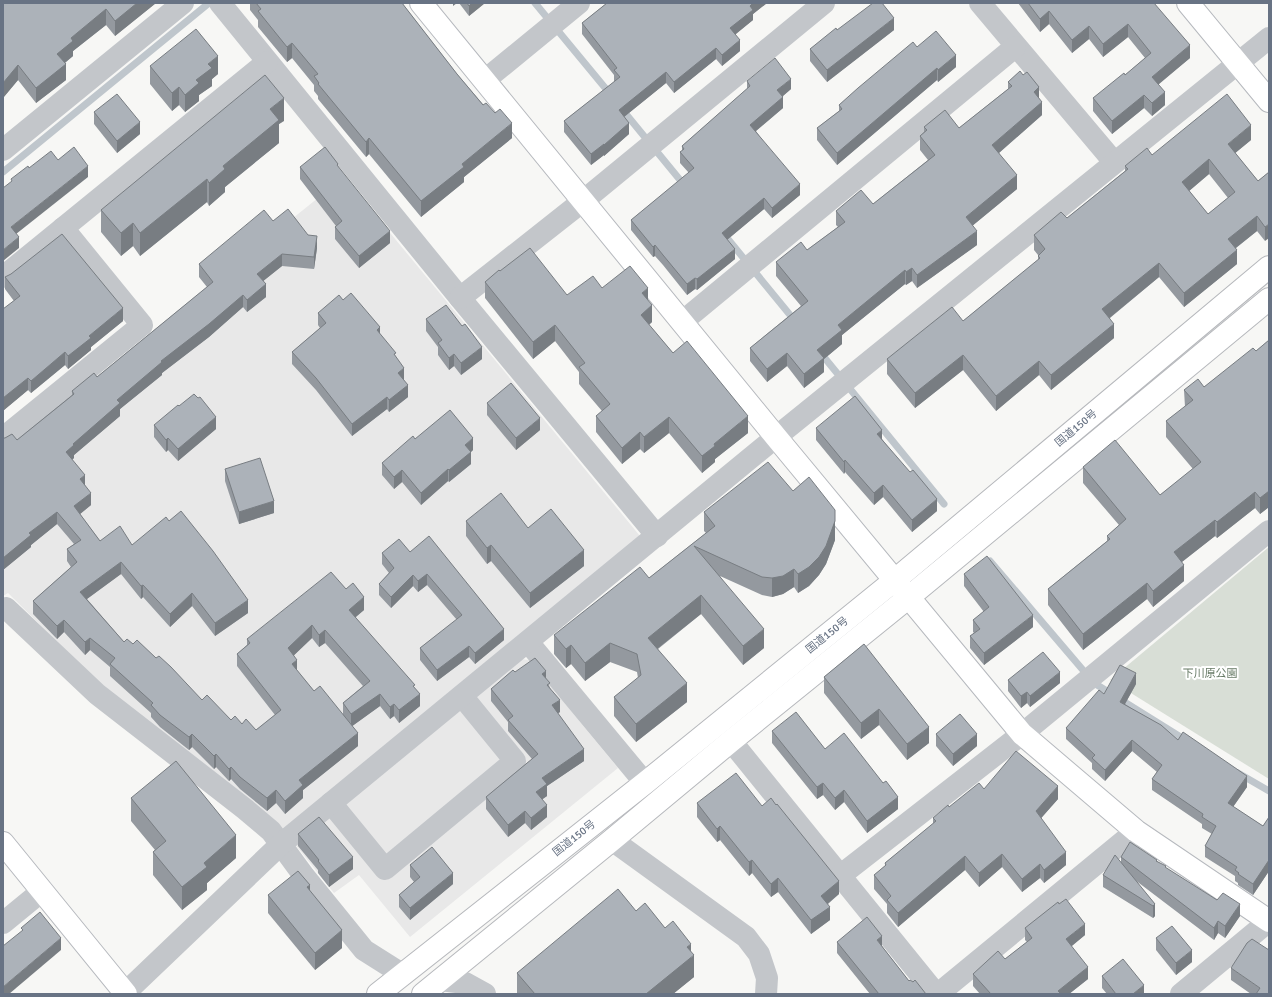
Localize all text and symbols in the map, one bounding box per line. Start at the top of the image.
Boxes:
street label: 国道150号 [1052,407,1100,449]
street label: 国道150号 [803,614,851,656]
park label: 下川原公園 [1183,667,1238,680]
street label: 国道150号 [550,817,598,859]

